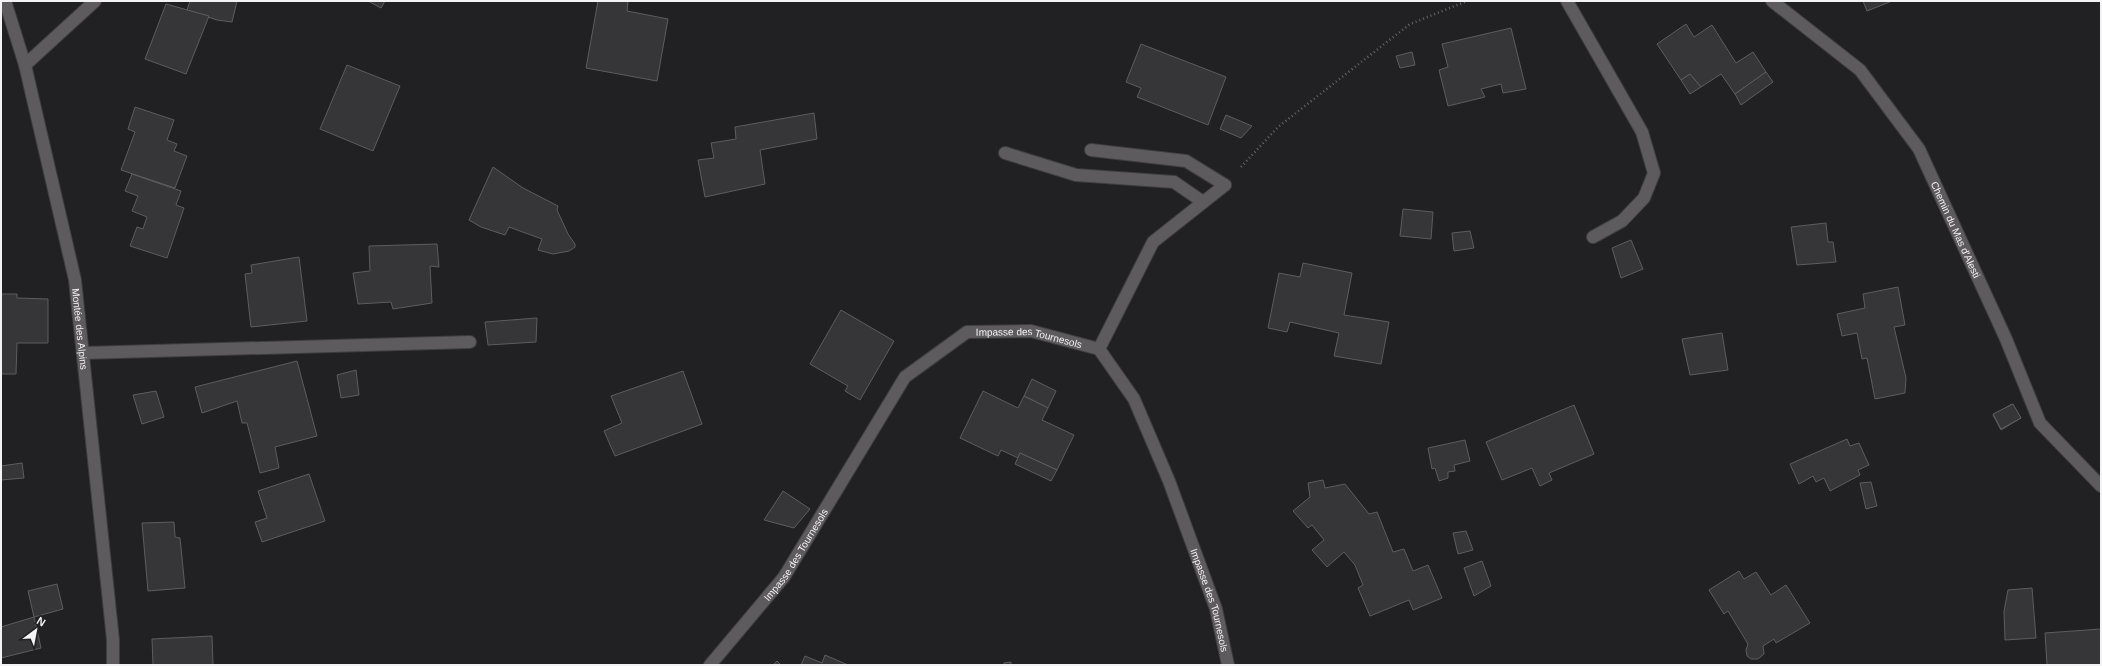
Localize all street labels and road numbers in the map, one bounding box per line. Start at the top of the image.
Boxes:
street label: Chemin du Mas d'Alesti [1929,180,1983,279]
street label: Montée des Alpins [70,288,90,370]
street label: Impasse des Tournesols [976,325,1083,350]
street label: Impasse des Tournesols [761,507,830,603]
street label: Impasse des Tournesols [1189,547,1231,653]

